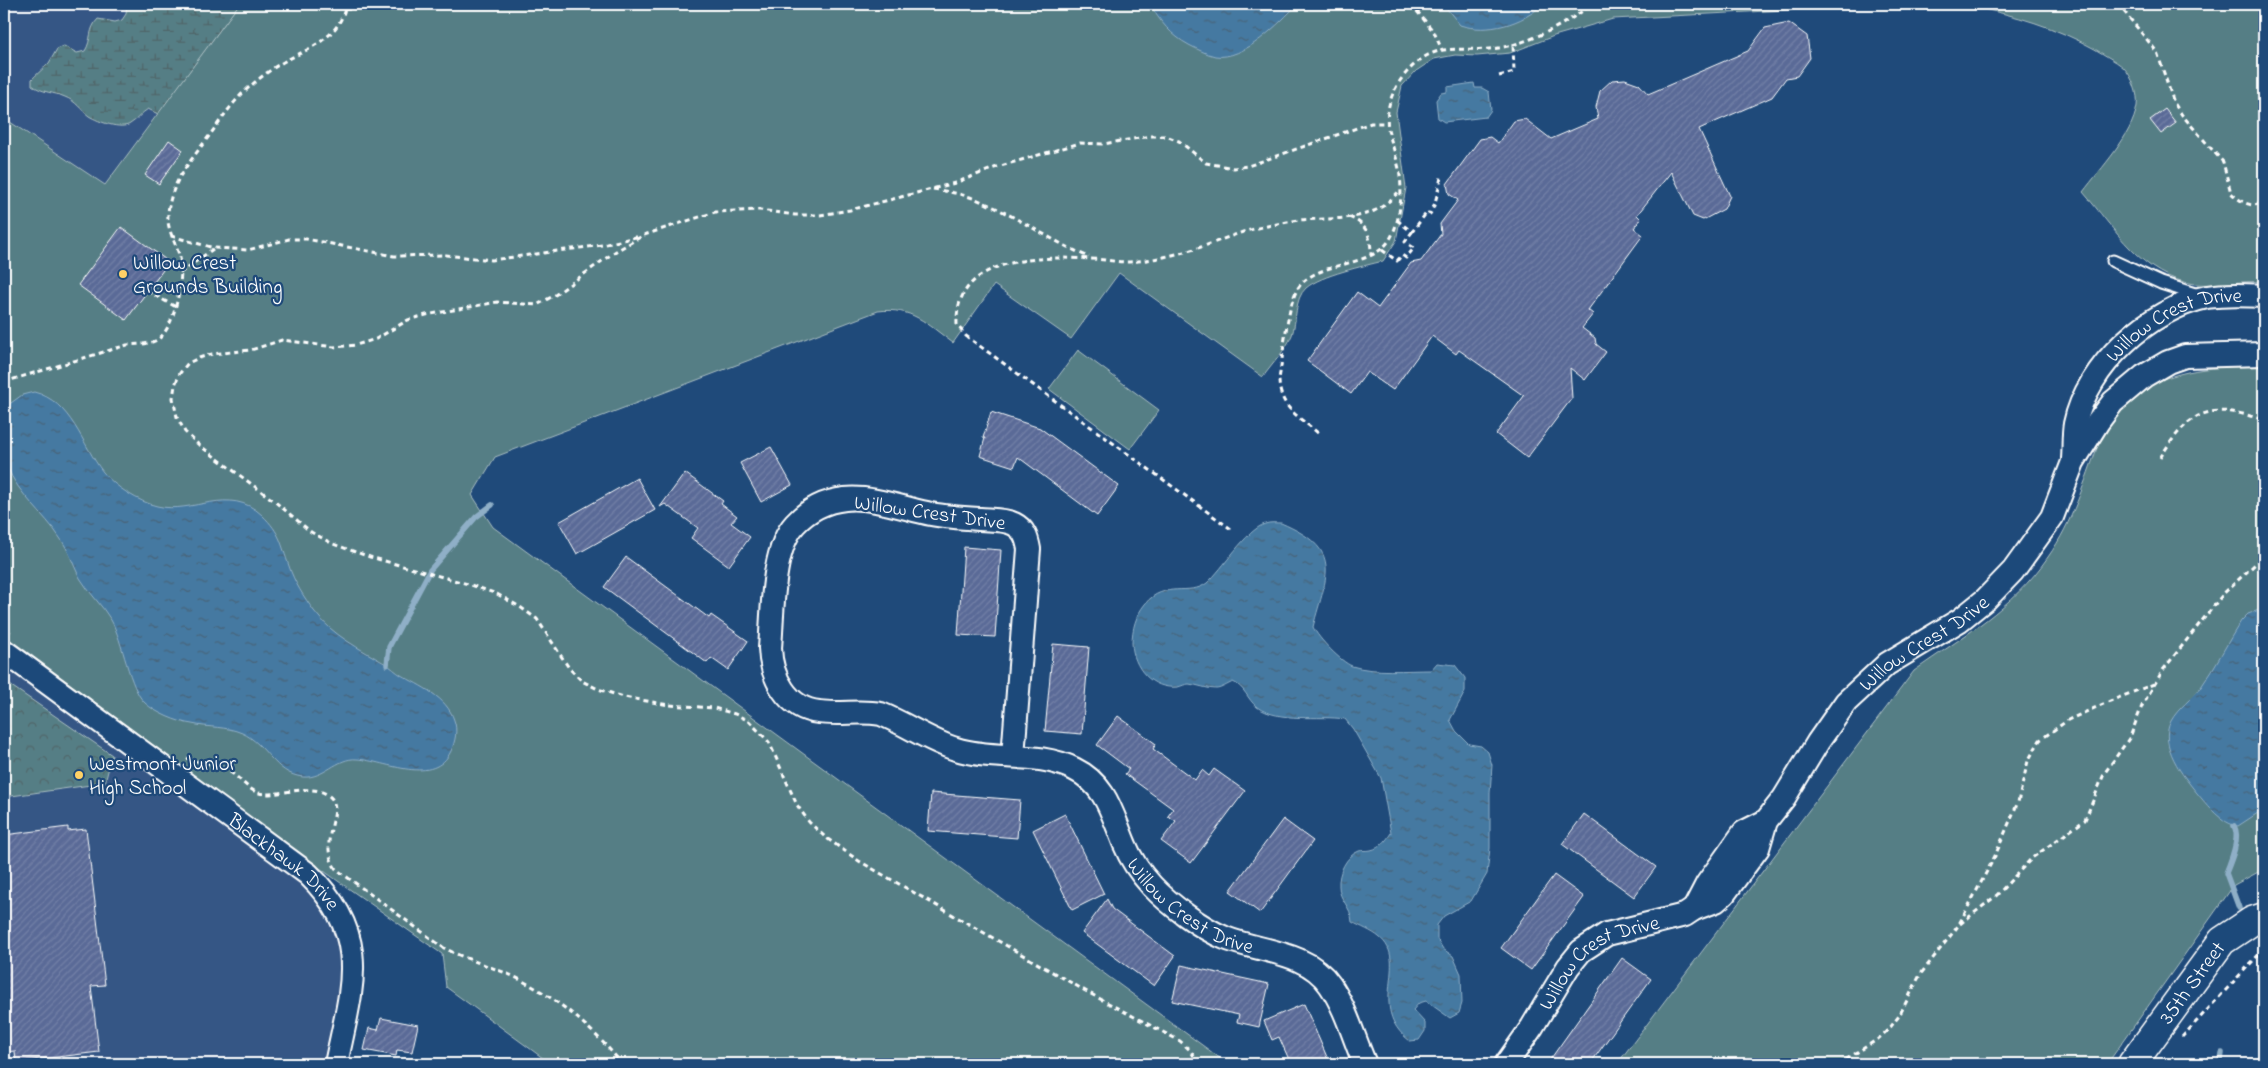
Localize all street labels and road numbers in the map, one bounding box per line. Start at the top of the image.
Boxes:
street label: Willow Crest Drive [2100,282,2243,370]
street label: Willow Crest Drive [852,489,1008,540]
street label: Willow Crest Drive [1853,589,1997,700]
street label: Blackhawk Drive [220,806,347,918]
street label: Willow Crest Drive [1118,852,1257,963]
street label: Willow Crest Drive [1532,909,1663,1016]
street label: 35th Street [2153,936,2234,1031]

